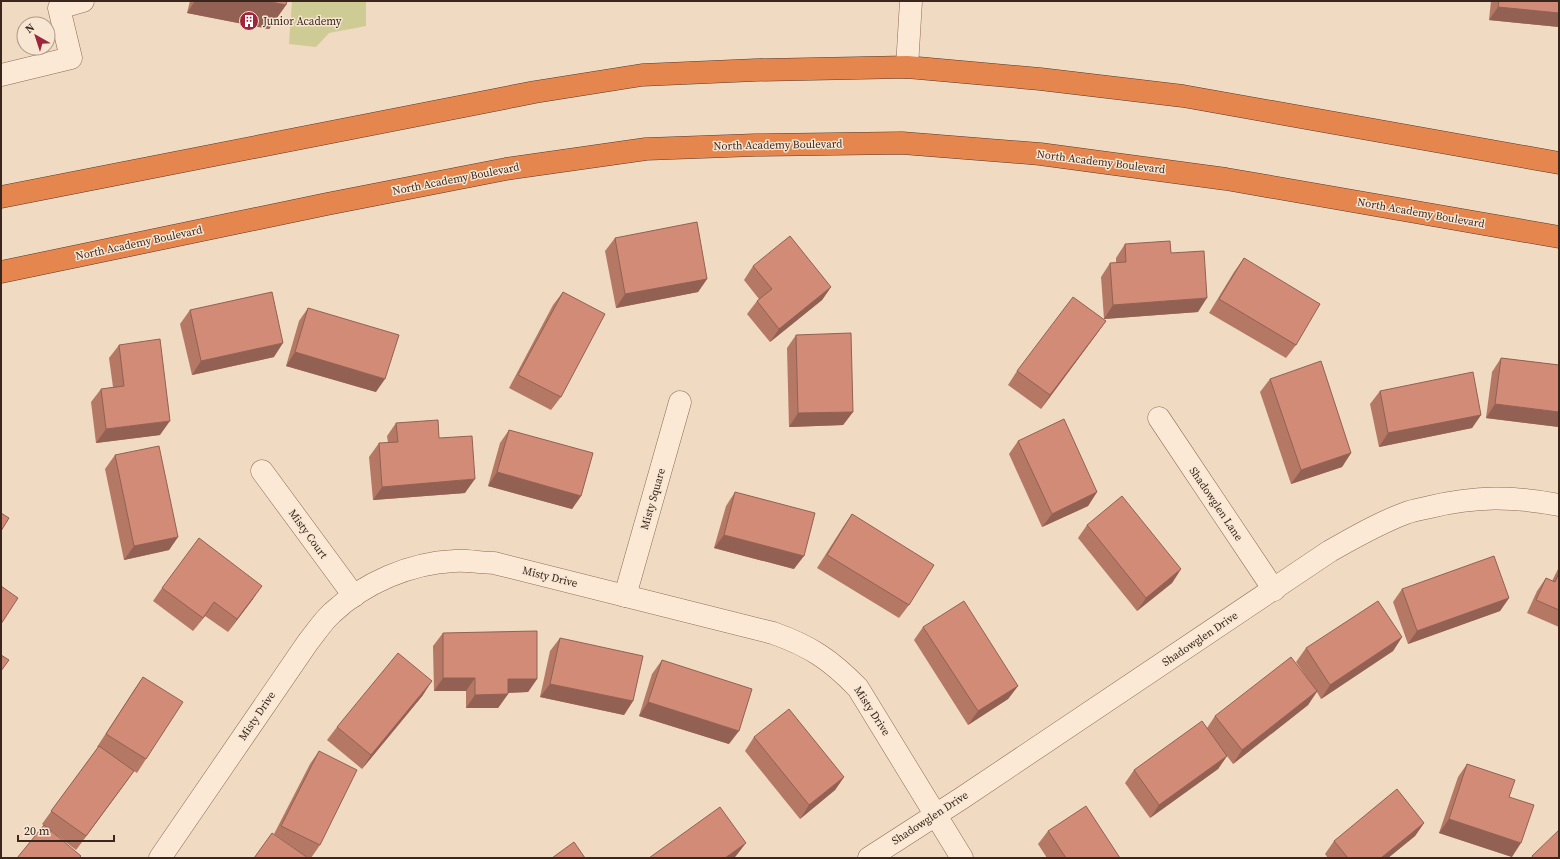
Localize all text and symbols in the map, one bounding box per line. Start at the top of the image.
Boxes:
building icon: Junior Academy [238,10,260,32]
place label: Junior Academy [262,14,342,29]
north arrow [16,16,56,56]
text: N [22,20,38,37]
street label: North Academy Boulevard [713,136,843,154]
street label: North Academy Boulevard [1036,147,1167,177]
street label: North Academy Boulevard [391,159,521,199]
street label: North Academy Boulevard [1356,194,1487,232]
street label: North Academy Boulevard [74,222,204,264]
street label: Shadowglen Lane [1186,464,1247,544]
street label: Misty Square [637,466,669,532]
street label: Misty Court [285,506,331,562]
street label: Misty Drive [521,563,579,591]
street label: Shadowglen Drive [1159,608,1241,670]
street label: Misty Drive [850,683,894,739]
street label: Misty Drive [235,688,279,744]
street label: Shadowglen Drive [889,787,971,848]
scale bar [18,817,114,843]
text: 20 m [24,823,50,839]

